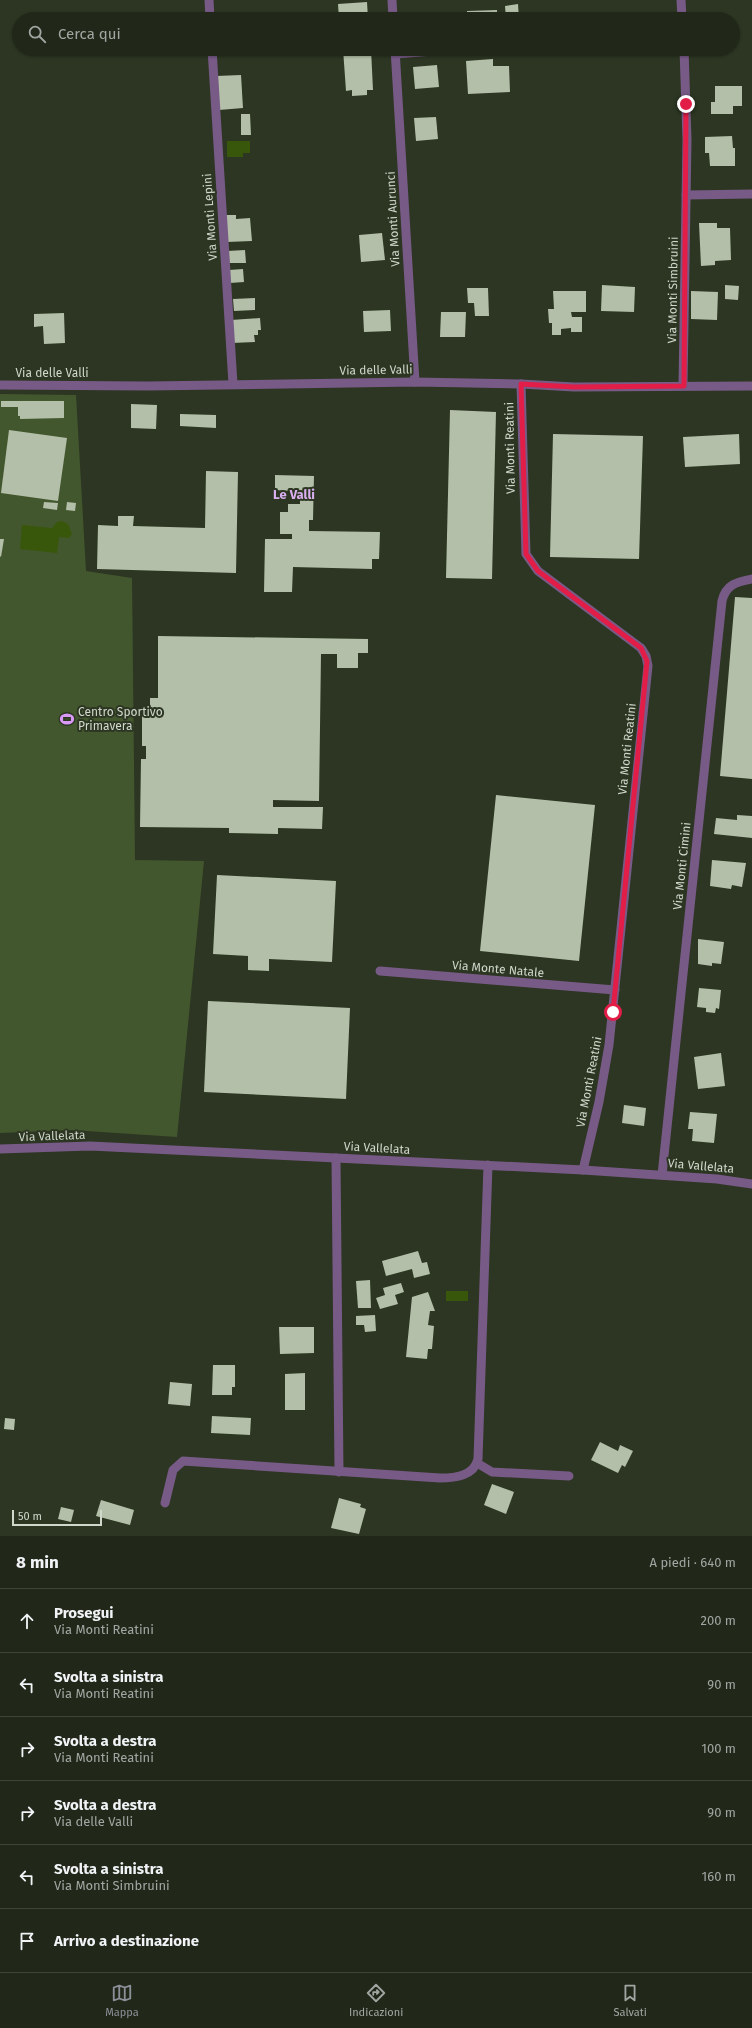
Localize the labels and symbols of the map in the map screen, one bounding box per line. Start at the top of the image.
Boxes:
route end [677,95,695,113]
street label: Via Monti Aurunci [384,171,402,267]
street label: Via Monti Lepini [200,173,220,261]
street label: Via Monti Simbruini [665,236,681,344]
street label: Via delle Valli [339,362,413,378]
street label: Via delle Valli [15,366,89,380]
street label: Via Monti Reatini [502,402,518,494]
district label: Le Valli [273,487,315,502]
street label: Via Monti Reatini [615,702,639,796]
place label: Centro Sportivo Primavera [78,705,163,733]
sports icon: Centro Sportivo Primavera [59,711,75,727]
street label: Via Monti Cimini [670,821,694,911]
street label: Via Monte Natale [451,958,545,980]
route start [604,1003,622,1021]
street label: Via Monti Reatini [573,1035,605,1129]
street label: Via Vallelata [18,1128,86,1144]
street label: Via Vallelata [343,1139,411,1157]
street label: Via Vallelata [667,1156,735,1176]
scale bar [12,1508,102,1527]

